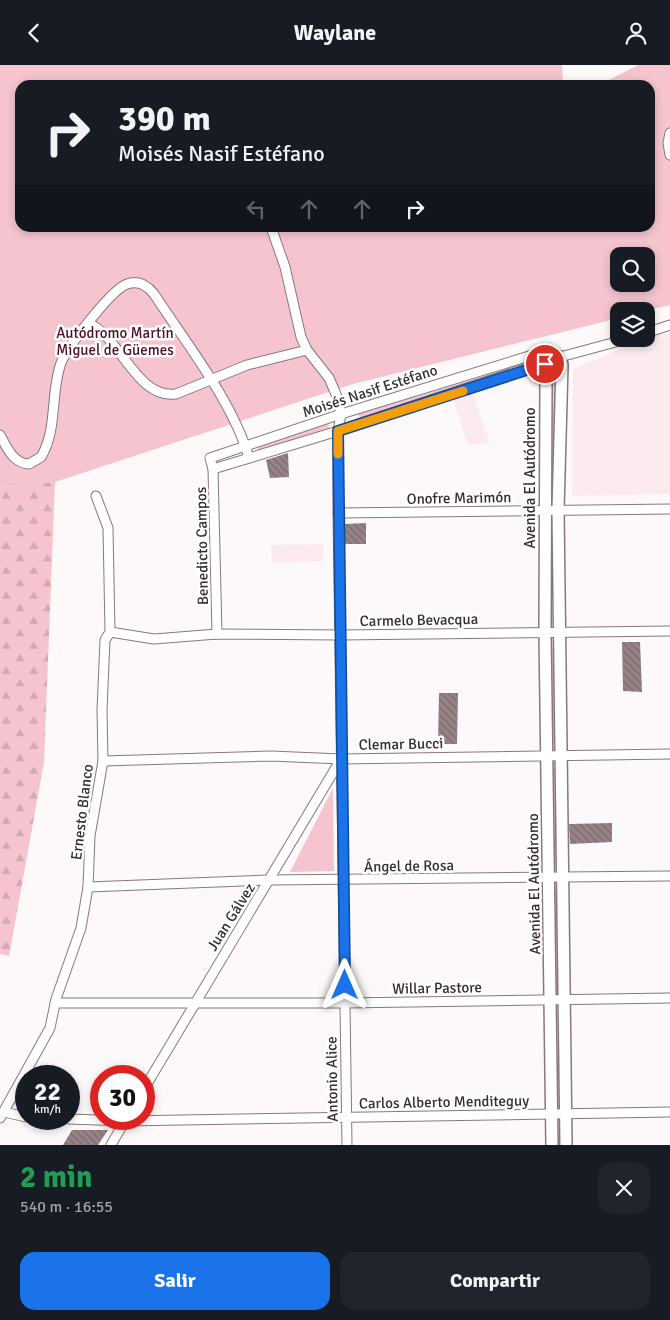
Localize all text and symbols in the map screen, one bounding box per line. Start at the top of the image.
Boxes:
icon: back [20,19,48,47]
text: Waylane [294,19,376,46]
icon: person [622,19,650,47]
text: 390 m [118,97,211,140]
icon: right [35,100,100,165]
text: Moisés Nasif Estéfano [118,140,325,167]
icon: left [242,195,270,223]
icon: ahead [295,195,323,223]
icon: ahead [348,195,376,223]
icon: right [401,195,429,223]
map controls [610,247,655,347]
button: search [610,247,655,292]
button: layers [610,302,655,347]
park label: Autódromo Martín Miguel de Güemes [56,324,174,359]
pin [524,343,566,385]
icon: arrive [531,350,559,378]
street label: Moisés Nasif Estéfano [300,361,440,421]
street label: Avenida El Autódromo [521,407,539,549]
street label: Benedicto Campos [192,486,212,605]
street label: Onofre Marimón [407,488,511,508]
street label: Carmelo Bevacqua [360,610,478,630]
street label: Clemar Bucci [358,734,444,754]
street label: Ernesto Blanco [67,763,97,861]
street label: Avenida El Autódromo [524,813,544,955]
street label: Ángel de Rosa [364,855,454,876]
street label: Juan Gálvez [203,880,259,954]
position arrow [318,958,370,1010]
street label: Willar Pastore [392,978,482,998]
street label: Antonio Alice [322,1036,342,1122]
speed limit sign: 30 [90,1065,155,1130]
text: 22 [34,1076,61,1107]
street label: Carlos Alberto Menditeguy [359,1092,529,1112]
text: km/h [34,1102,61,1117]
text: 2 min [20,1159,92,1196]
button: close [598,1162,650,1214]
text: 540 m · 16:55 [20,1197,113,1217]
button: Salir [20,1252,330,1310]
button: Compartir [340,1252,650,1310]

